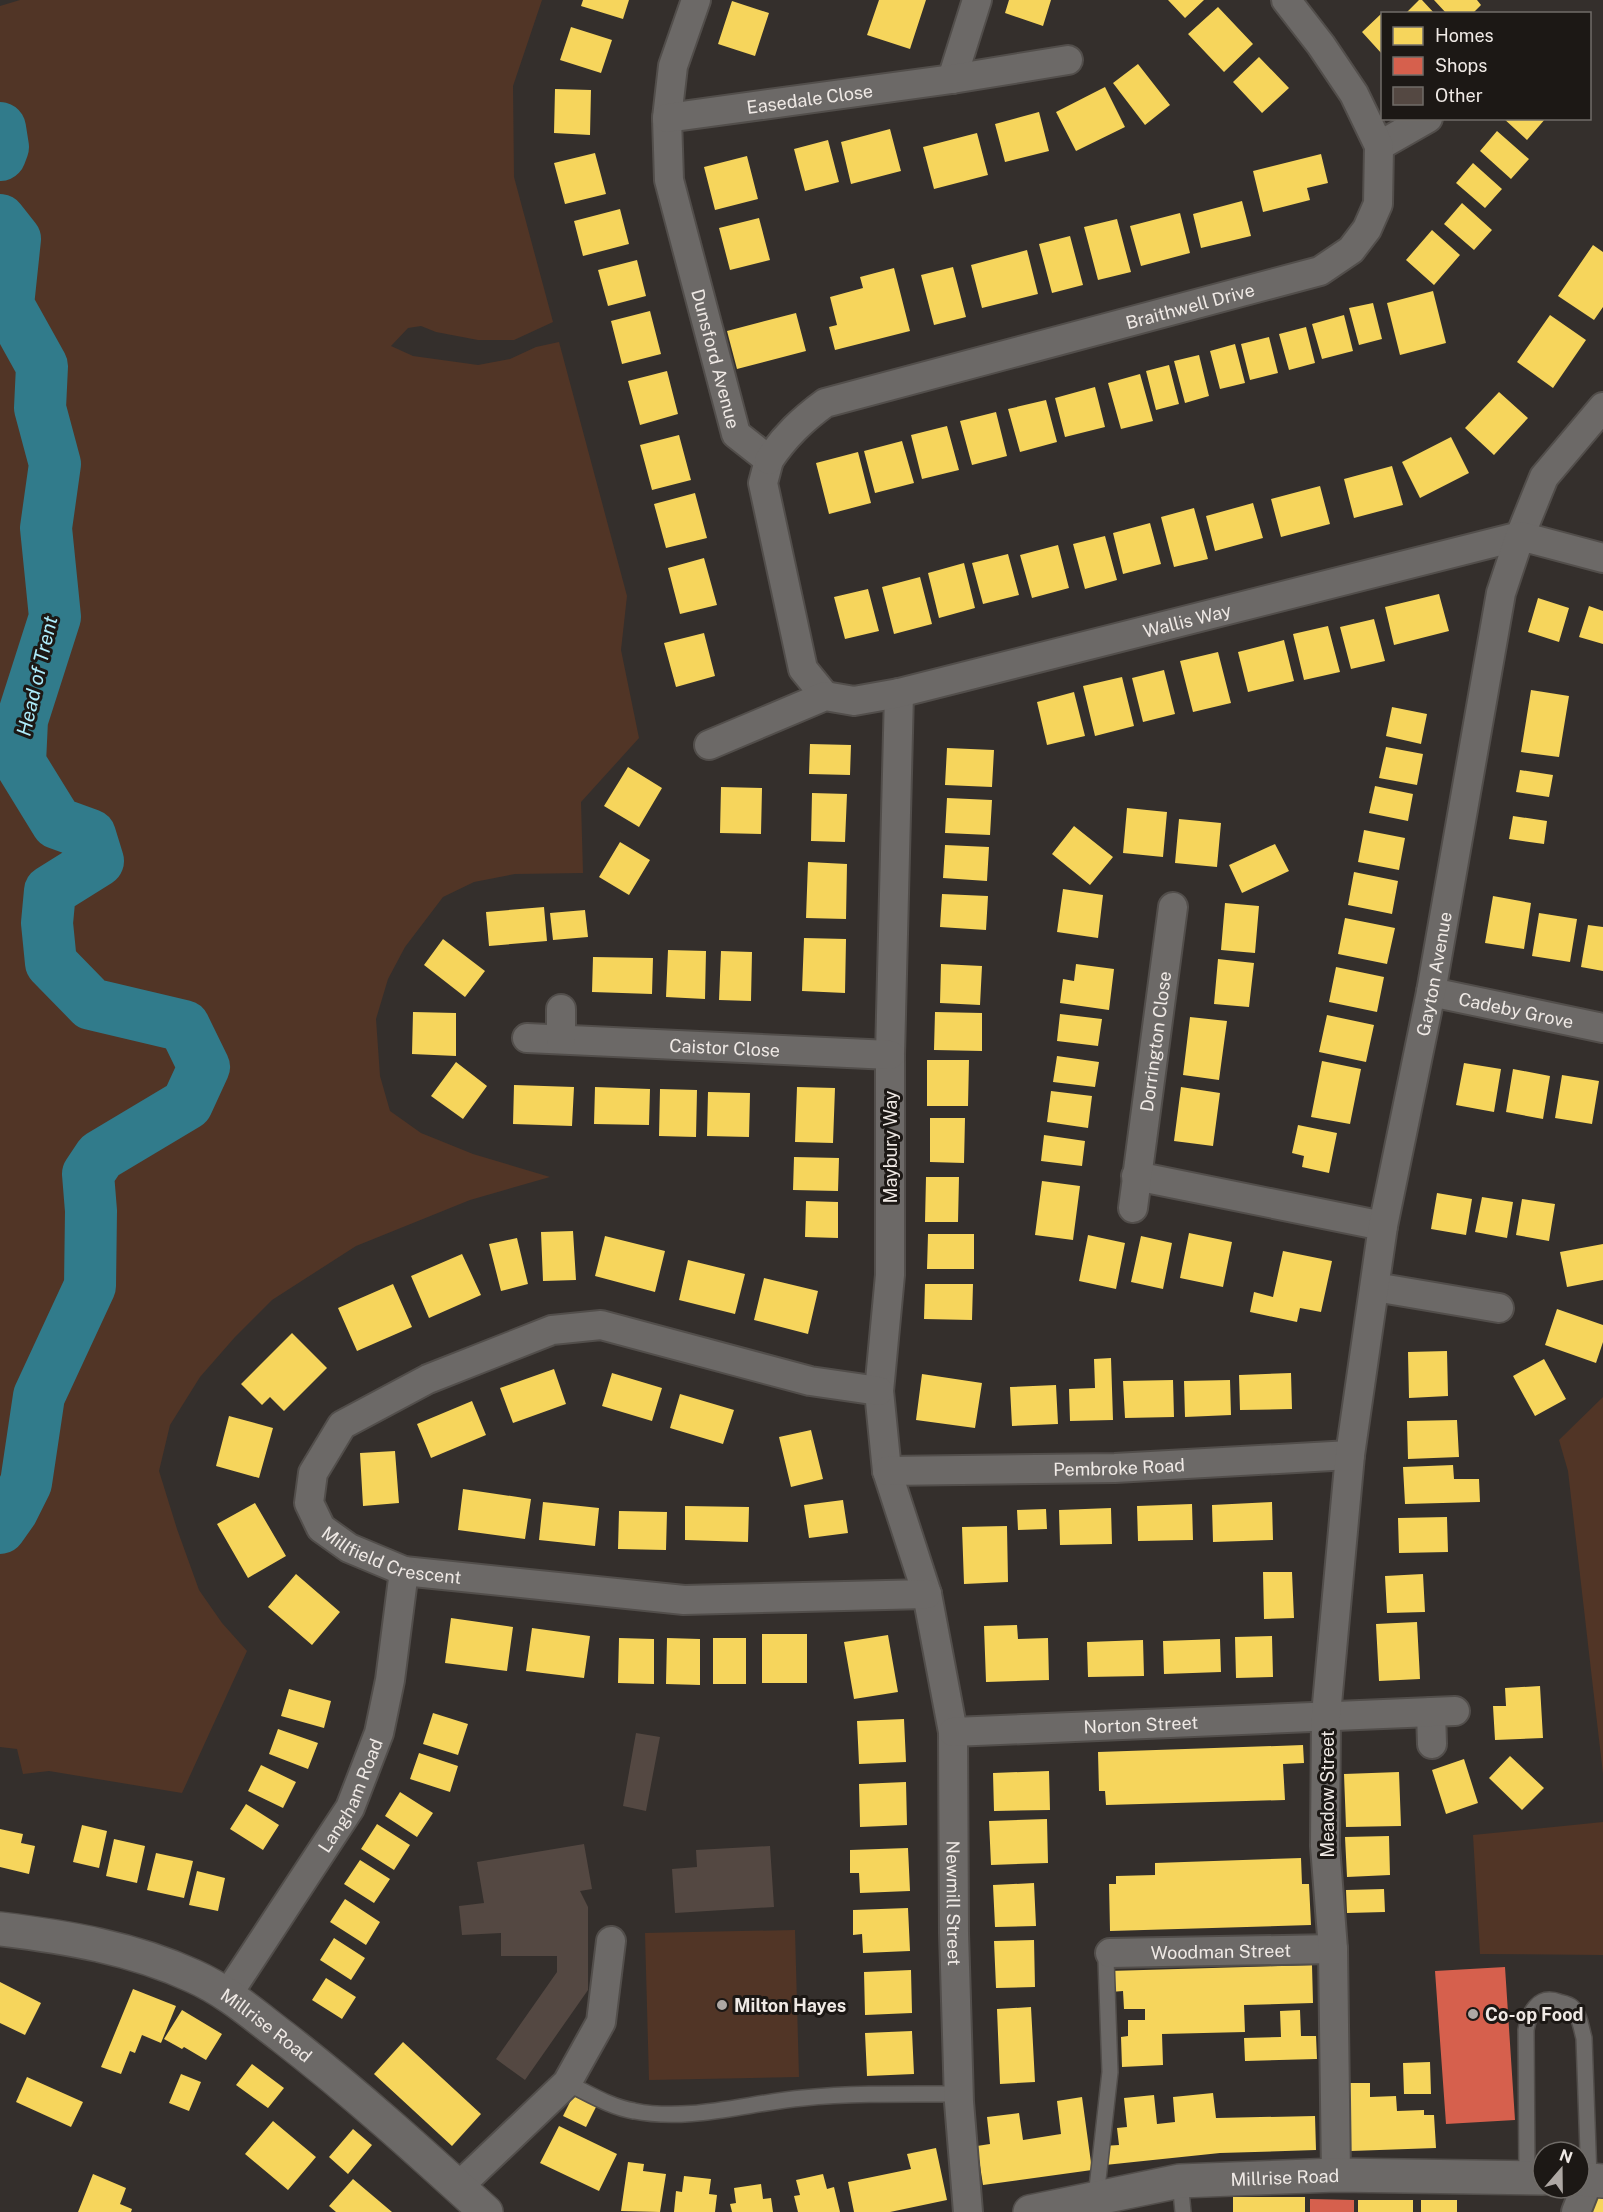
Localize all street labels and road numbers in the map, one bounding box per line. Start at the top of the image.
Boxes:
street label: Easedale Close [745,79,874,118]
street label: Braithwell Drive [1123,278,1257,333]
street label: Dunsford Avenue [688,287,745,431]
street label: Wallis Way [1141,599,1233,641]
street label: Gayton Avenue [1412,910,1455,1038]
street label: Dorrington Close [1135,970,1175,1113]
street label: Cadeby Grove [1457,988,1576,1032]
street label: Caistor Close [669,1034,781,1060]
street label: Maybury Way [880,1090,901,1203]
street label: Pembroke Road [1053,1454,1185,1479]
street label: Millfield Crescent [318,1522,462,1587]
street label: Norton Street [1083,1711,1199,1737]
street label: Meadow Street [1317,1730,1338,1858]
street label: Langham Road [313,1735,386,1856]
street label: Newmill Street [943,1840,965,1966]
street label: Woodman Street [1151,1939,1291,1963]
street label: Millrise Road [217,1984,316,2066]
street label: Millrise Road [1230,2164,1340,2190]

